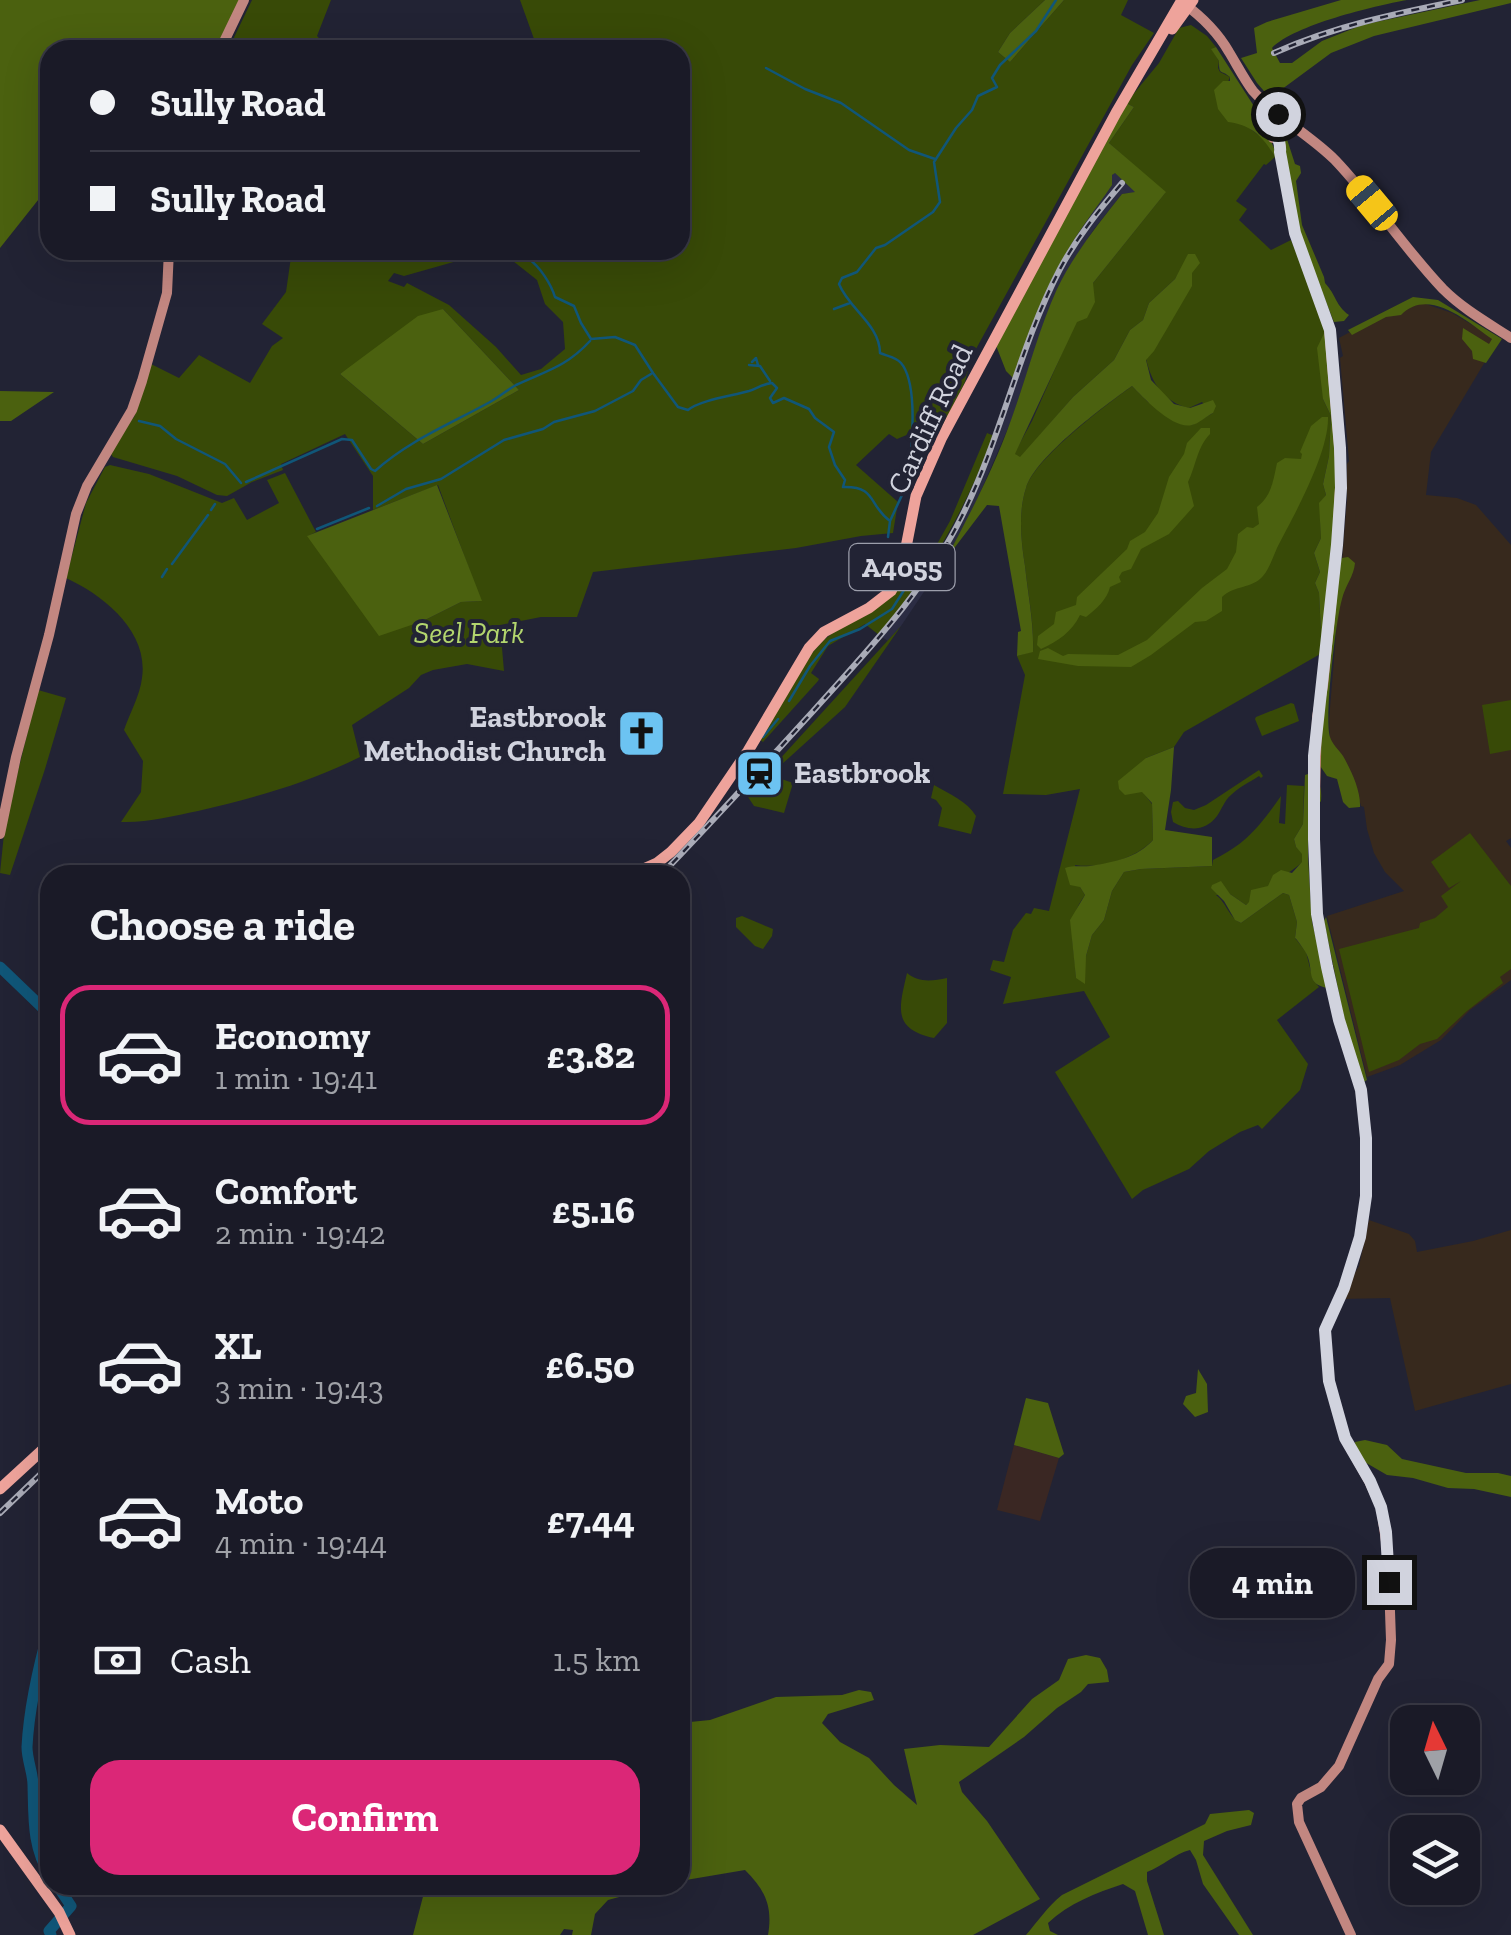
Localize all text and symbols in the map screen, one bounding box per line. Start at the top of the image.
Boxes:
text: Sully Road [150,80,326,126]
route start [1256,92,1301,137]
car [1341,170,1403,236]
text: Sully Road [150,176,326,222]
street label: Cardiff Road [880,338,981,500]
road number: A4055 [850,544,954,590]
park label: Seel Park [414,615,524,651]
place label: Eastbrook Methodist Church [364,699,607,769]
church icon: Eastbrook Methodist Church [615,708,667,760]
station icon: Eastbrook [733,747,785,799]
place label: Eastbrook [794,755,931,791]
text: Choose a ride [90,898,355,952]
icon: car [95,1010,185,1100]
text: Economy [215,1013,370,1059]
text: £3.82 [546,1032,635,1078]
text: 1 min · 19:41 [215,1059,377,1097]
icon: car [95,1165,185,1255]
text: Comfort [215,1168,357,1214]
text: £5.16 [552,1187,635,1233]
text: 2 min · 19:42 [215,1214,385,1252]
icon: car [95,1320,185,1410]
text: XL [215,1323,262,1369]
text: £6.50 [545,1342,635,1388]
text: 3 min · 19:43 [215,1369,384,1407]
icon: car [95,1475,185,1565]
text: Moto [215,1478,303,1524]
text: £7.44 [547,1497,635,1543]
text: 4 min · 19:44 [215,1524,387,1562]
callout: 4 min [1189,1547,1354,1617]
route end [1367,1560,1412,1605]
text: 4 min [1232,1564,1313,1602]
icon: cash [90,1633,145,1688]
text: Cash [170,1637,251,1683]
text: 1.5 km [553,1641,640,1679]
north arrow [1390,1705,1480,1795]
map controls [1390,1705,1480,1905]
button: Confirm [90,1760,640,1875]
button: layers [1390,1815,1480,1905]

